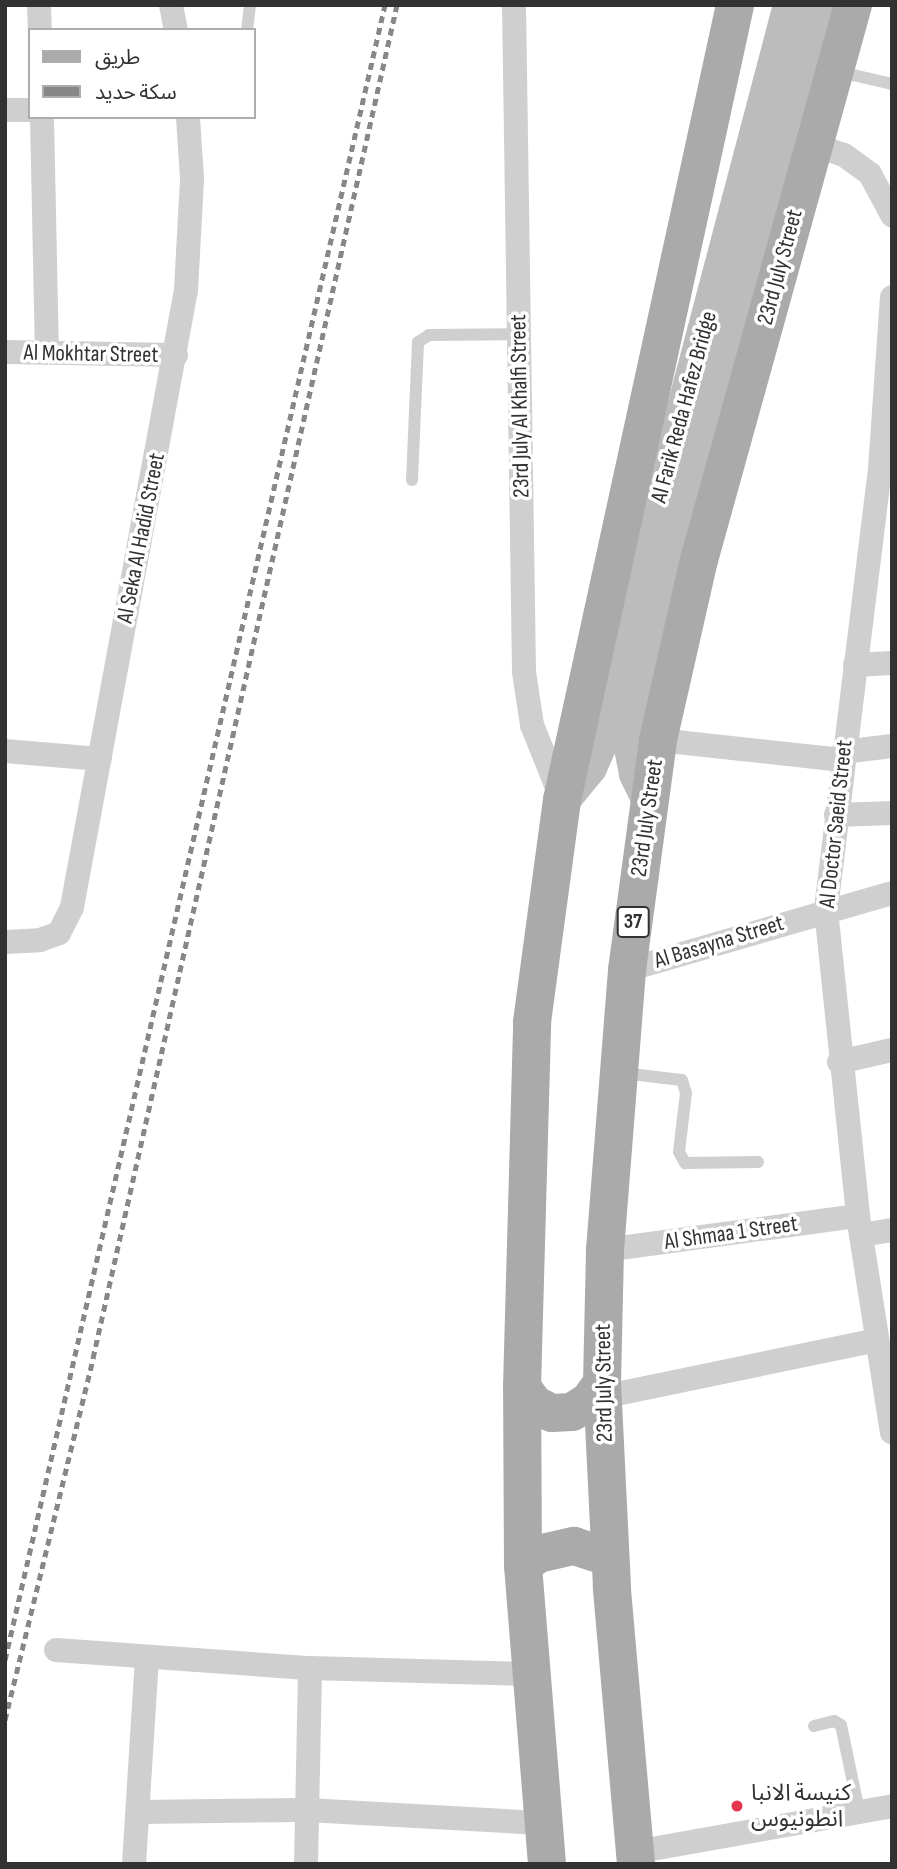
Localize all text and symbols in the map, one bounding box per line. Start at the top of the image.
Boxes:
legend [28,28,256,119]
text: طريق [95,45,140,70]
text: سكة حديد [95,80,177,105]
street label: 23rd July Street [751,206,809,328]
street label: Al Farik Reda Hafez Bridge [645,308,723,506]
street label: 23rd July Al Khalfi Street [505,314,535,498]
street label: Al Mokhtar Street [23,339,159,369]
street label: Al Seka Al Hadid Street [111,451,171,625]
street label: Al Doctor Saeid Street [813,739,859,909]
street label: 23rd July Street [625,757,669,879]
road number: 37 [616,904,650,940]
street label: Al Basayna Street [651,909,787,975]
street label: Al Shmaa 1 Street [663,1210,799,1256]
street label: 23rd July Street [589,1324,619,1442]
place label: كنيسة الانبا انطونيوس [751,1779,851,1833]
marker: كنيسة الانبا انطونيوس [729,1798,745,1814]

